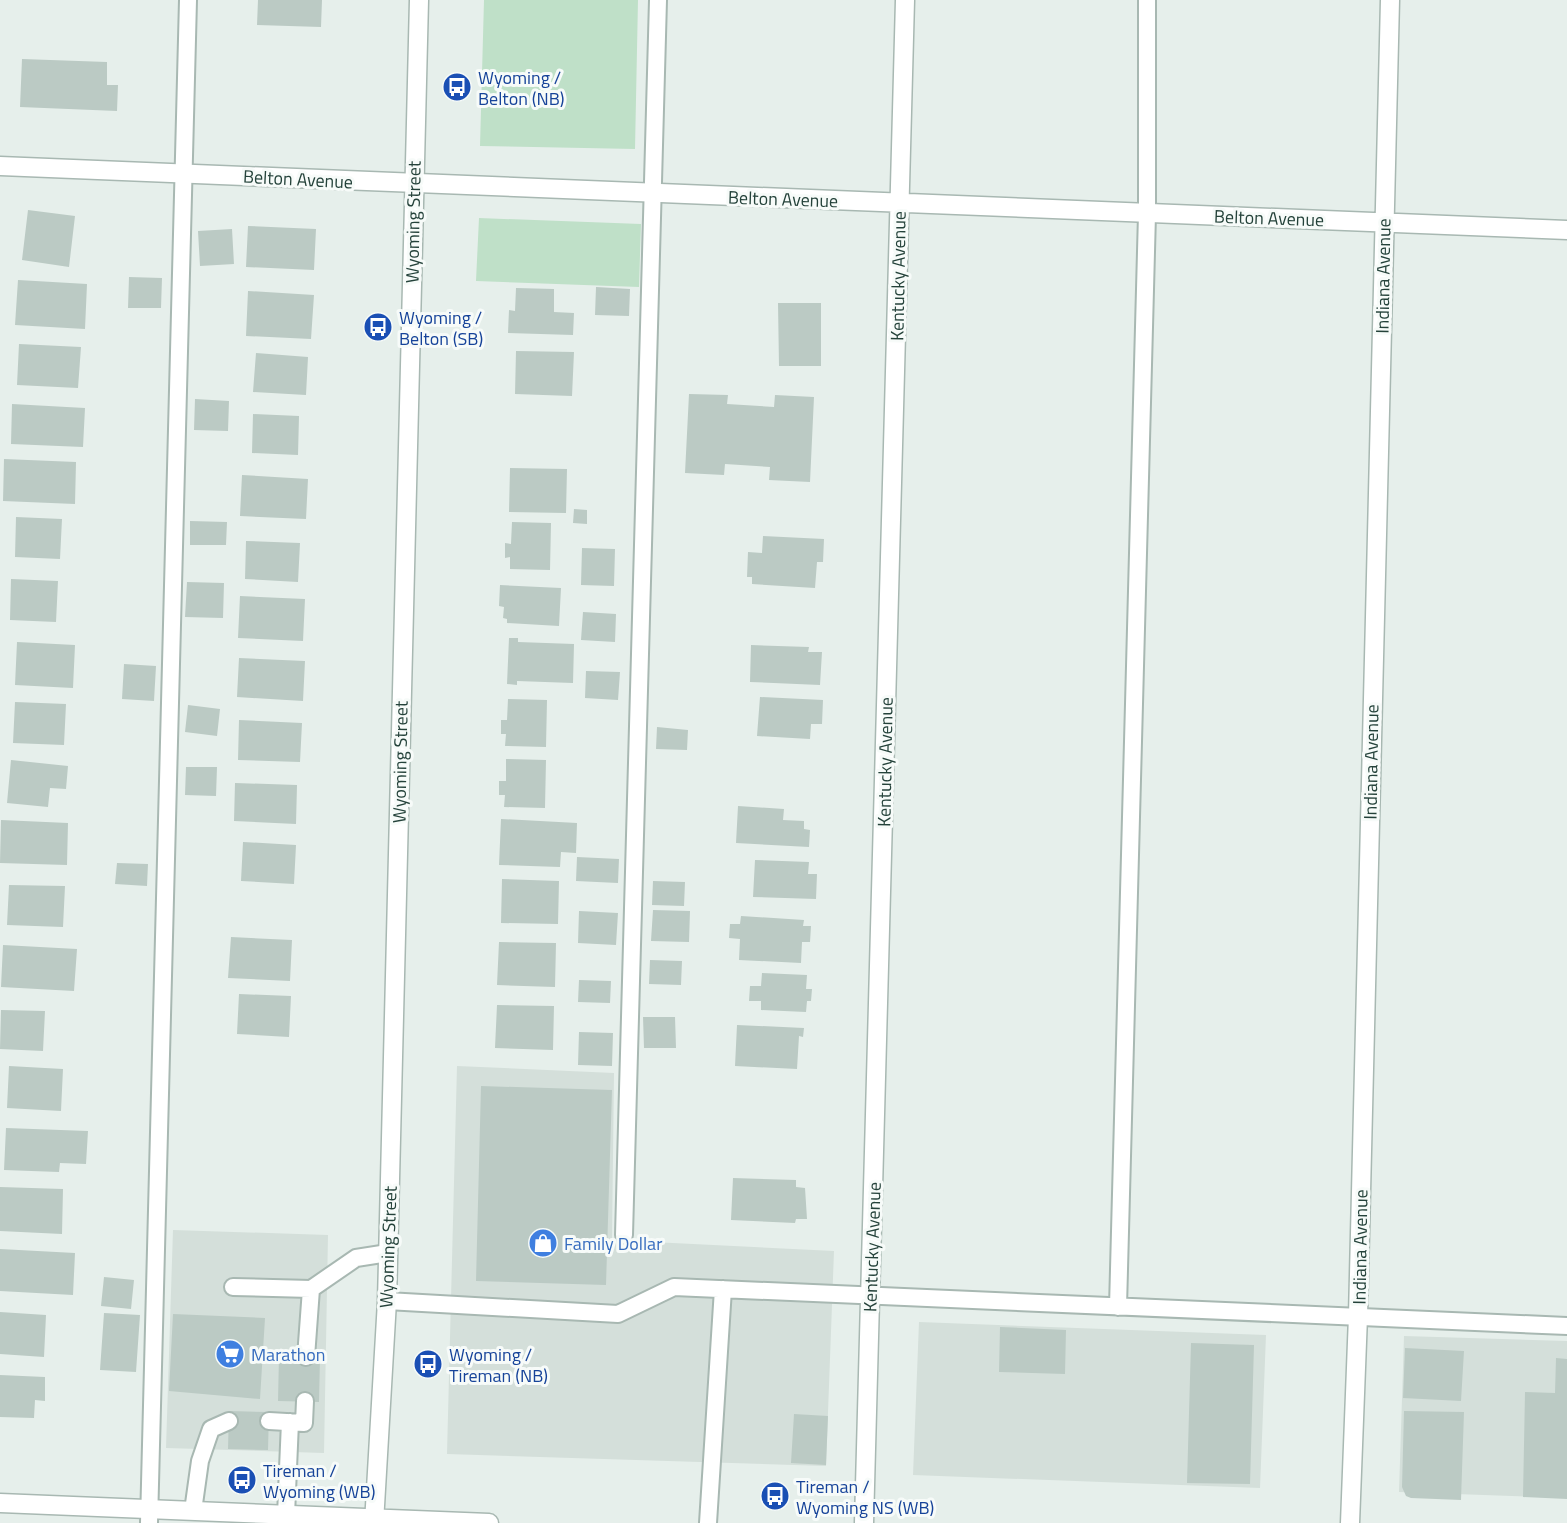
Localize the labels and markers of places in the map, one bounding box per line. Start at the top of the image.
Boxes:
place label: Wyoming / Belton (NB) [478,64,565,112]
bus stop icon: Wyoming / Belton (NB) [441,71,473,103]
place label: Wyoming / Belton (SB) [399,304,483,352]
bus stop icon: Wyoming / Belton (SB) [362,311,394,343]
shop icon: Family Dollar [527,1227,559,1259]
place label: Family Dollar [564,1230,662,1257]
supermarket icon: Marathon [214,1338,246,1370]
place label: Marathon [251,1341,326,1368]
place label: Wyoming / Tireman (NB) [449,1341,548,1389]
bus stop icon: Wyoming / Tireman (NB) [412,1348,444,1380]
place label: Tireman / Wyoming (WB) [263,1457,375,1505]
bus stop icon: Tireman / Wyoming (WB) [226,1464,258,1496]
place label: Tireman / Wyoming NS (WB) [796,1473,934,1521]
bus stop icon: Tireman / Wyoming NS (WB) [759,1480,791,1512]

